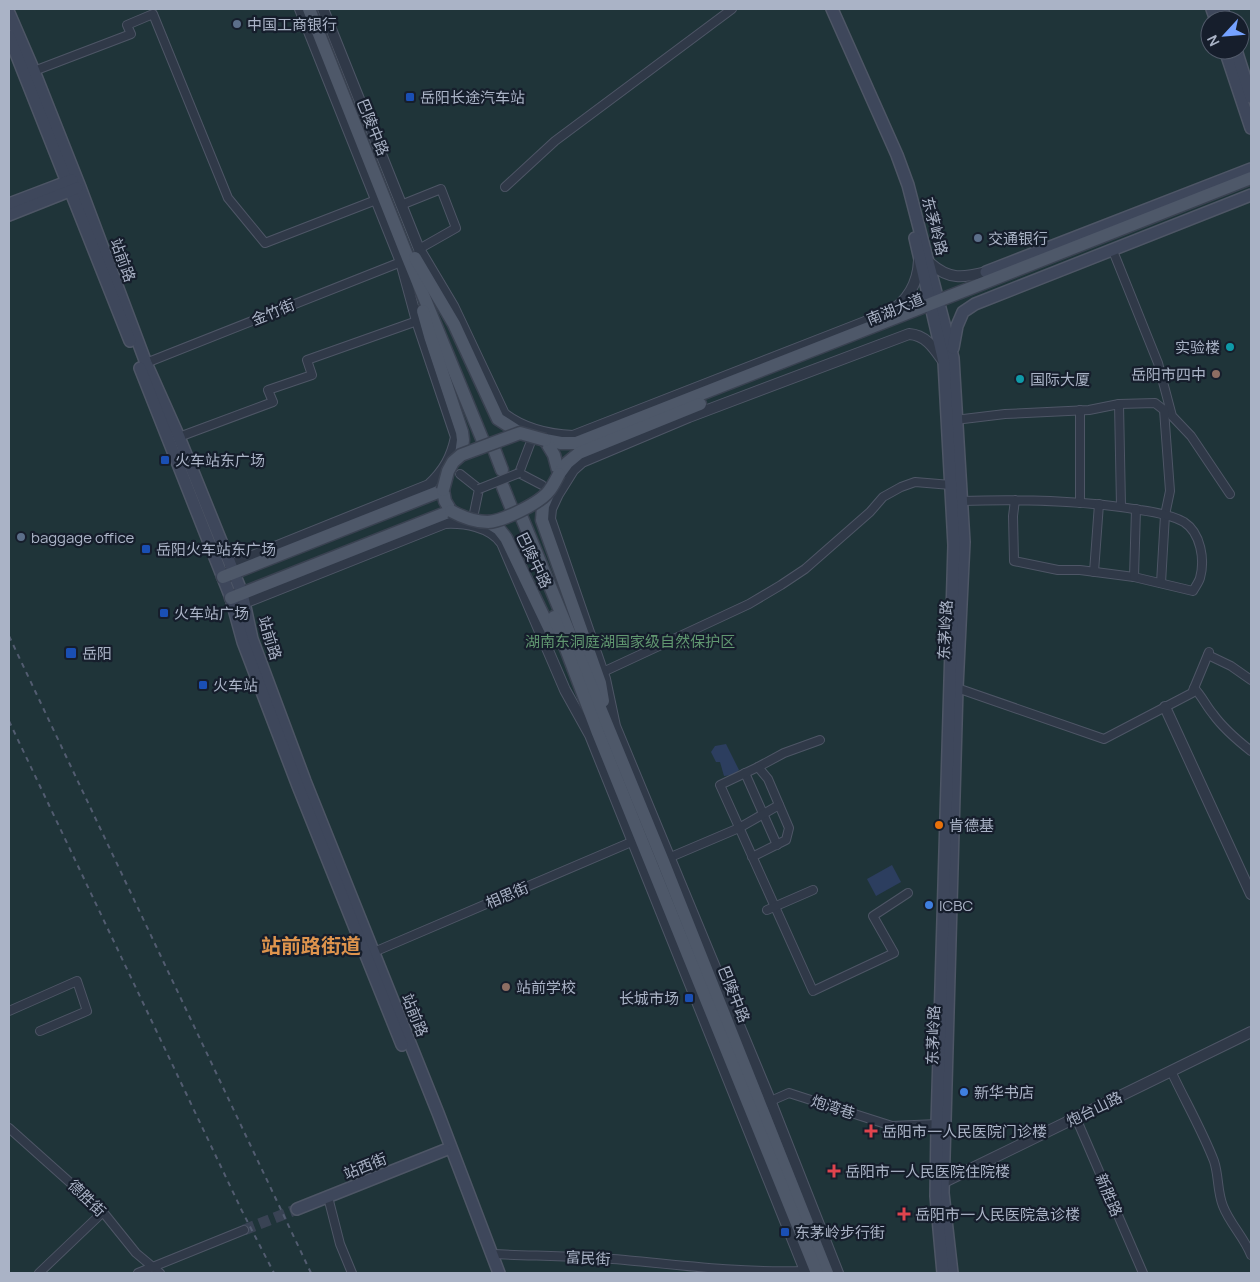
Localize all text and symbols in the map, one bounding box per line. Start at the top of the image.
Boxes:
north arrow [1200,10,1250,60]
place label: 中国工商银行 [247,14,337,35]
marker: 中国工商银行 [231,18,243,30]
text: N [1202,32,1224,50]
place label: 岳阳长途汽车站 [420,87,525,108]
marker: 岳阳长途汽车站 [404,91,416,103]
street label: 巴陵中路 [352,95,394,159]
street label: 东茅岭路 [917,194,953,258]
place label: 交通银行 [988,228,1048,249]
marker: 交通银行 [972,232,984,244]
street label: 站前路 [105,235,141,285]
street label: 南湖大道 [863,288,927,330]
street label: 金竹街 [248,294,298,330]
place label: 实验楼 [1175,337,1220,358]
marker: 实验楼 [1224,341,1236,353]
place label: 岳阳市四中 [1131,364,1206,385]
marker: 岳阳市四中 [1210,368,1222,380]
place label: 国际大厦 [1030,369,1090,390]
marker: 国际大厦 [1014,373,1026,385]
place label: 火车站东广场 [175,450,265,471]
marker: 火车站东广场 [159,454,171,466]
place label: baggage office [31,527,135,548]
street label: 巴陵中路 [511,528,557,592]
marker: baggage office [15,531,27,543]
place label: 岳阳火车站东广场 [156,539,276,560]
marker: 岳阳火车站东广场 [140,543,152,555]
street label: 东茅岭路 [933,599,957,661]
place label: 火车站广场 [174,603,249,624]
marker: 火车站广场 [158,607,170,619]
street label: 站前路 [253,613,287,663]
park label: 湖南东洞庭湖国家级自然保护区 [525,631,735,652]
place label: 岳阳 [82,643,112,664]
marker: 岳阳 [64,646,78,660]
place label: 火车站 [213,675,258,696]
marker: 火车站 [197,679,209,691]
place label: 肯德基 [949,815,994,836]
marker: 肯德基 [933,819,945,831]
street label: 相思街 [482,877,532,913]
place label: ICBC [939,895,973,916]
marker: ICBC [923,899,935,911]
district label: 站前路街道 [261,932,361,959]
street label: 巴陵中路 [713,962,755,1026]
place label: 站前学校 [516,977,576,998]
marker: 站前学校 [500,981,512,993]
place label: 长城市场 [619,988,679,1009]
street label: 站前路 [397,990,433,1040]
marker: 长城市场 [683,992,695,1004]
street label: 东茅岭路 [921,1005,945,1065]
place label: 新华书店 [974,1082,1034,1103]
marker: 新华书店 [958,1086,970,1098]
street label: 炮台山路 [1062,1086,1126,1132]
street label: 炮湾巷 [808,1090,858,1124]
place label: 岳阳市一人民医院门诊楼 [882,1121,1047,1142]
marker: 岳阳市一人民医院门诊楼 [864,1124,878,1138]
street label: 站西街 [340,1148,390,1184]
place label: 岳阳市一人民医院住院楼 [845,1161,1010,1182]
marker: 岳阳市一人民医院住院楼 [827,1164,841,1178]
street label: 新胜路 [1091,1170,1127,1220]
street label: 德胜街 [64,1175,110,1221]
place label: 岳阳市一人民医院急诊楼 [915,1204,1080,1225]
marker: 岳阳市一人民医院急诊楼 [897,1207,911,1221]
place label: 东茅岭步行街 [795,1222,885,1243]
marker: 东茅岭步行街 [779,1226,791,1238]
street label: 富民街 [565,1246,611,1270]

